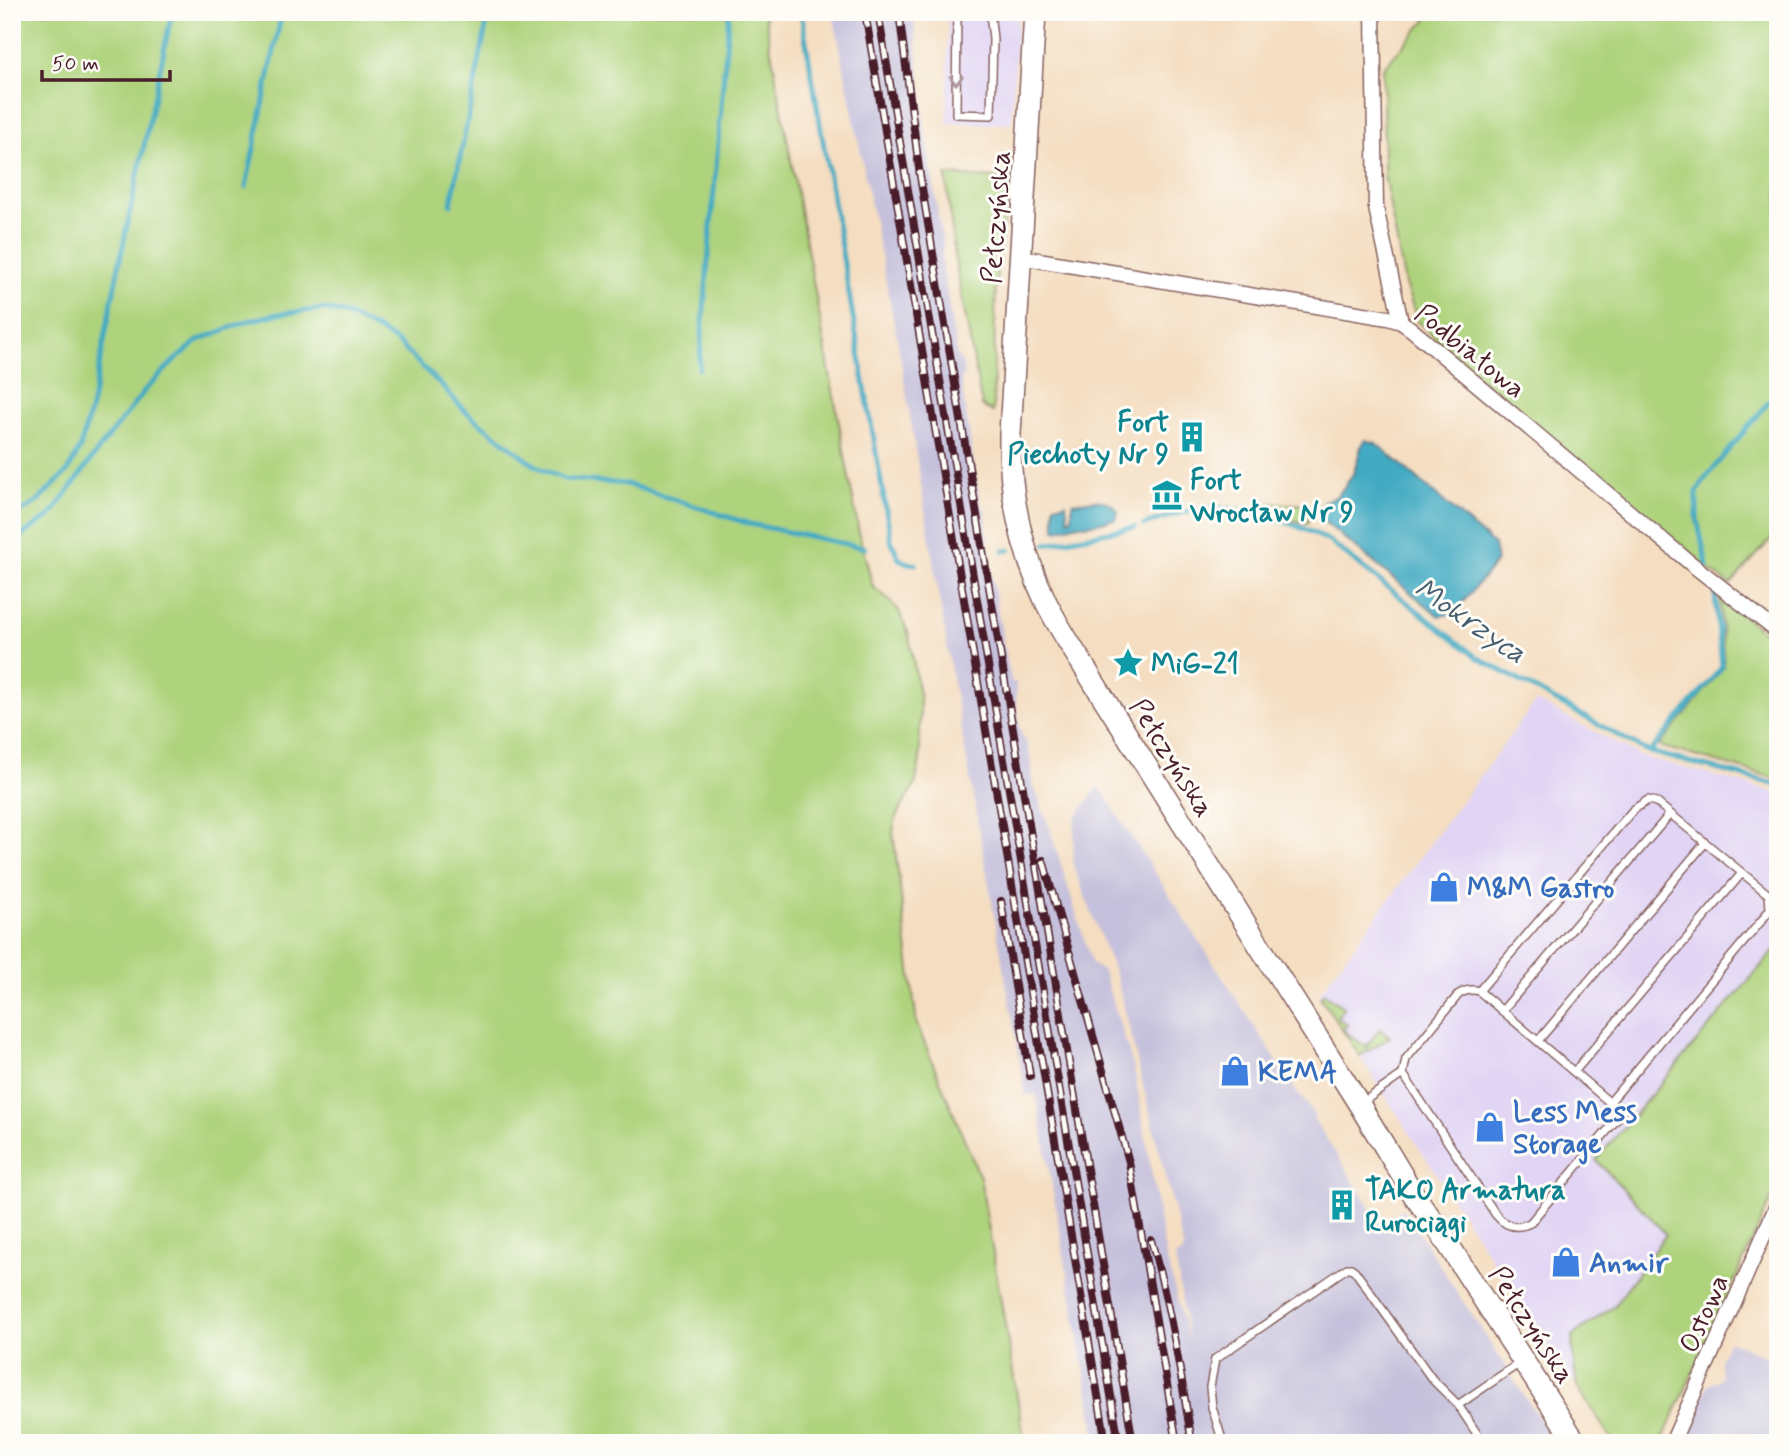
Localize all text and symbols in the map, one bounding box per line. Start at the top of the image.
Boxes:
scale bar [42,38,170,82]
text: 50 m [52,50,99,78]
one-way arrow [949,75,964,86]
street label: Pełczyńska [974,149,1021,285]
street label: Podbiałowa [1406,296,1532,408]
place label: Fort Piechoty Nr 9 [1007,405,1169,474]
building icon: Fort Piechoty Nr 9 [1175,420,1209,454]
place label: Fort Wrocław Nr 9 [1190,463,1354,532]
museum icon: Fort Wrocław Nr 9 [1150,478,1184,512]
water label: Mokrzyca [1406,569,1534,673]
place icon: MiG-21 [1111,646,1145,680]
place label: MiG-21 [1151,647,1239,684]
street label: Pełczyńska [1120,692,1222,825]
shop icon: M&M Gastro [1427,870,1461,904]
place label: M&M Gastro [1467,871,1614,908]
shop icon: KEMA [1218,1054,1252,1088]
place label: KEMA [1258,1055,1337,1092]
place label: Less Mess Storage [1513,1095,1637,1165]
shop icon: Less Mess Storage [1473,1110,1507,1144]
place label: TAKO Armatura Rurociągi [1365,1173,1566,1243]
building icon: TAKO Armatura Rurociągi [1325,1188,1359,1222]
shop icon: Anmir [1549,1245,1583,1279]
place label: Anmir [1589,1246,1669,1283]
street label: Pełczyńska [1479,1259,1583,1391]
street label: Ostowa [1672,1269,1739,1359]

